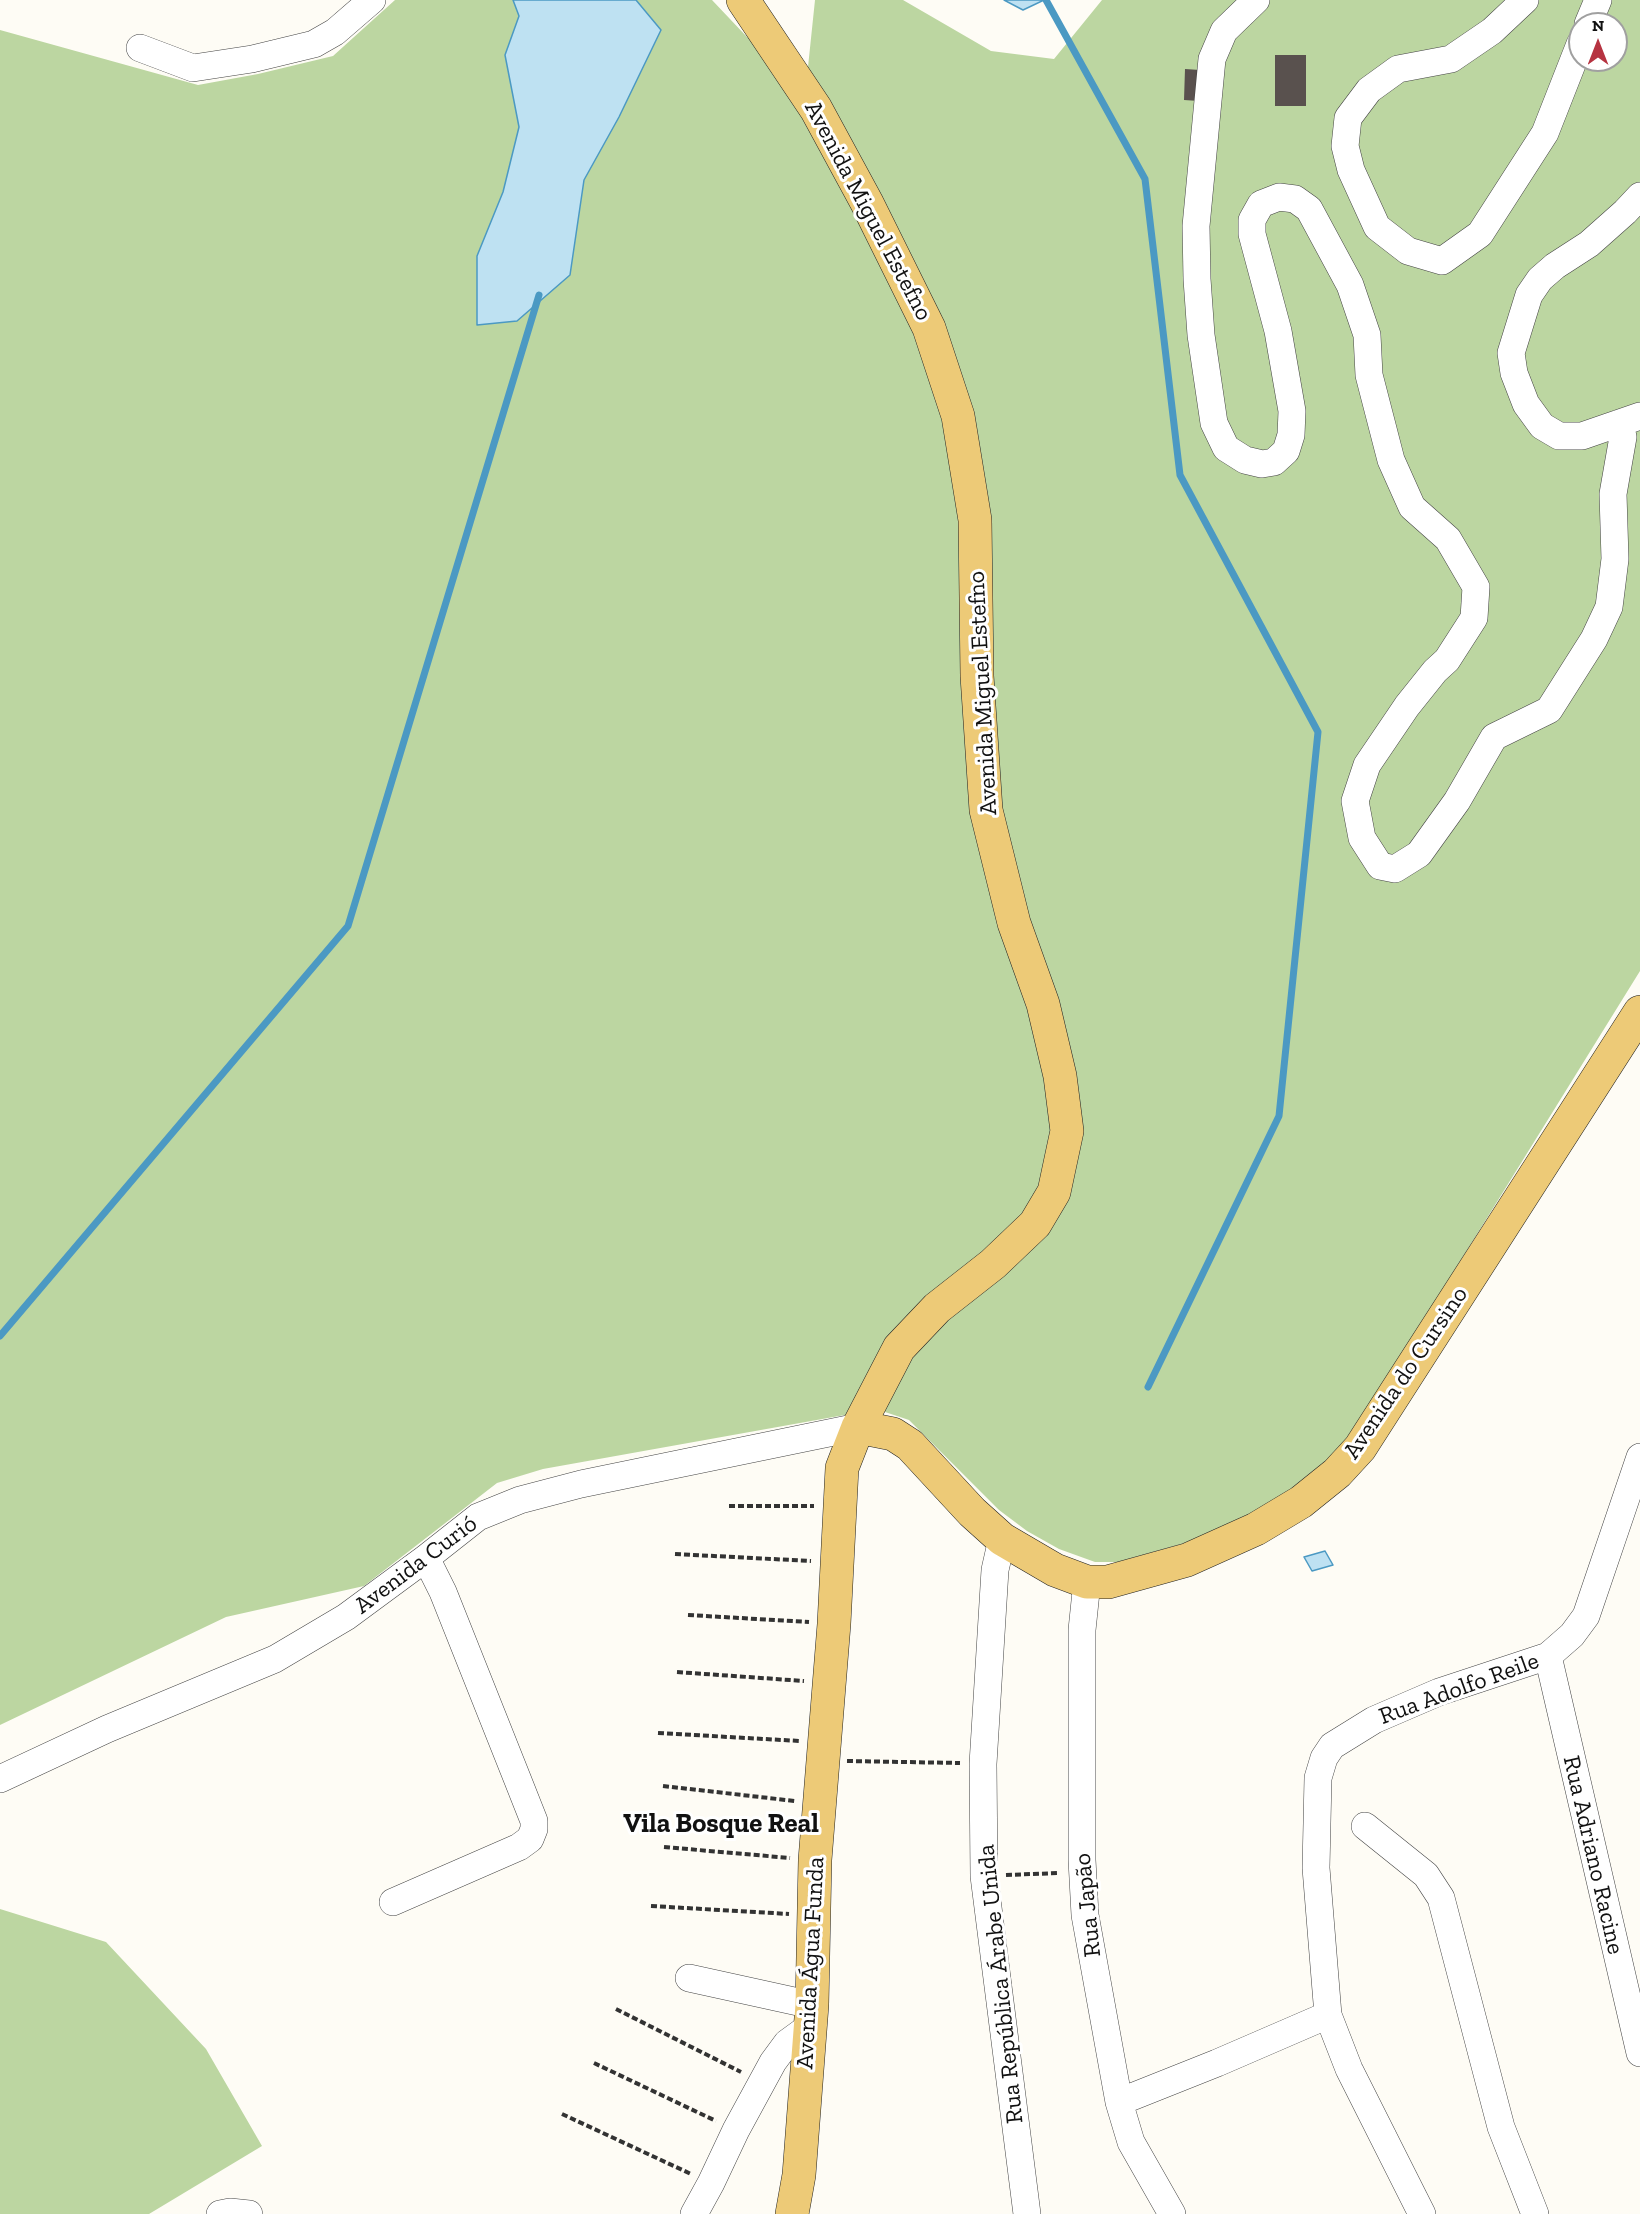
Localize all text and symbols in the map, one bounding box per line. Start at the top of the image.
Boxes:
north arrow [1568,12,1628,72]
text: N [1592,16,1604,35]
street label: Avenida Miguel Estefno [798,96,938,326]
street label: Avenida Miguel Estefno [962,570,1004,816]
street label: Avenida do Cursino [1338,1281,1474,1465]
street label: Avenida Curió [349,1509,483,1621]
street label: Rua Adolfo Reile [1375,1647,1543,1731]
street label: Rua Adriano Racine [1556,1753,1630,1957]
district label: Vila Bosque Real [623,1808,819,1840]
street label: Rua República Árabe Unida [972,1843,1030,2125]
street label: Rua Japão [1068,1852,1108,1958]
street label: Avenida Água Funda [791,1856,831,2070]

